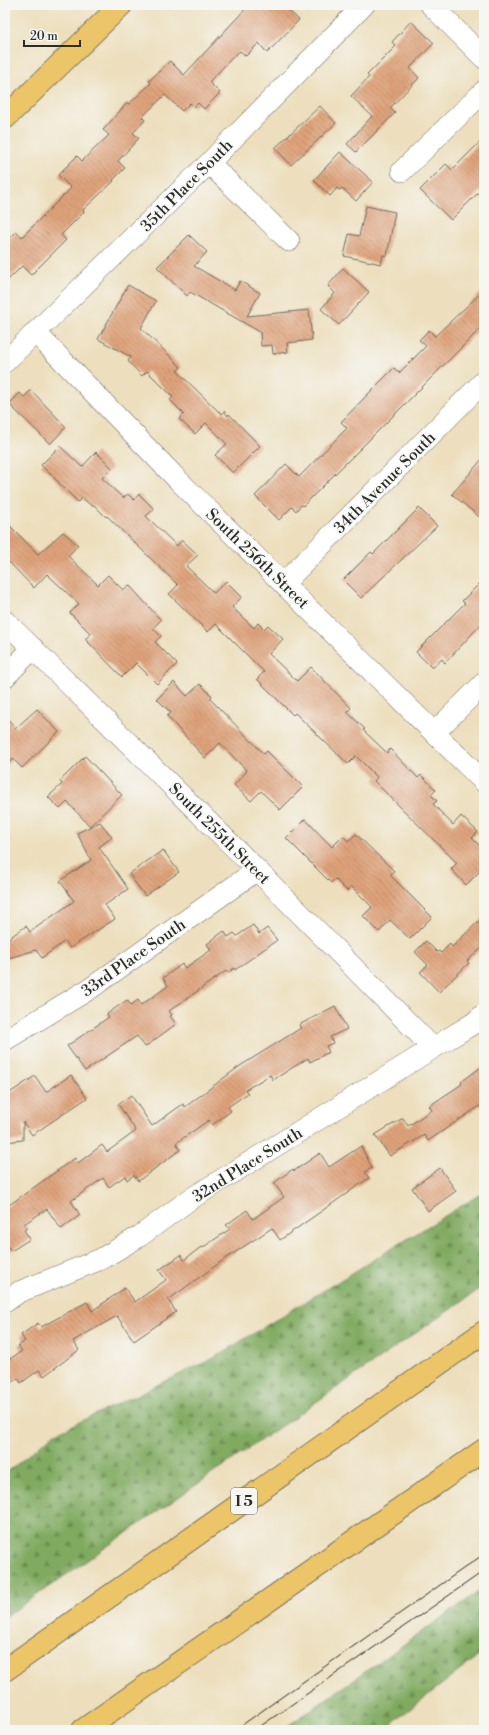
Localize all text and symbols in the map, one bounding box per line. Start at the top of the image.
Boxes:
scale bar [24,22,80,48]
text: 20 m [30,29,58,44]
street label: 35th Place South [136,135,237,236]
street label: 34th Avenue South [330,427,440,538]
street label: South 256th Street [202,504,313,613]
street label: South 255th Street [165,779,274,889]
street label: 33rd Place South [78,914,190,1001]
street label: 32nd Place South [189,1123,307,1207]
road number: I 5 [231,1488,257,1514]

